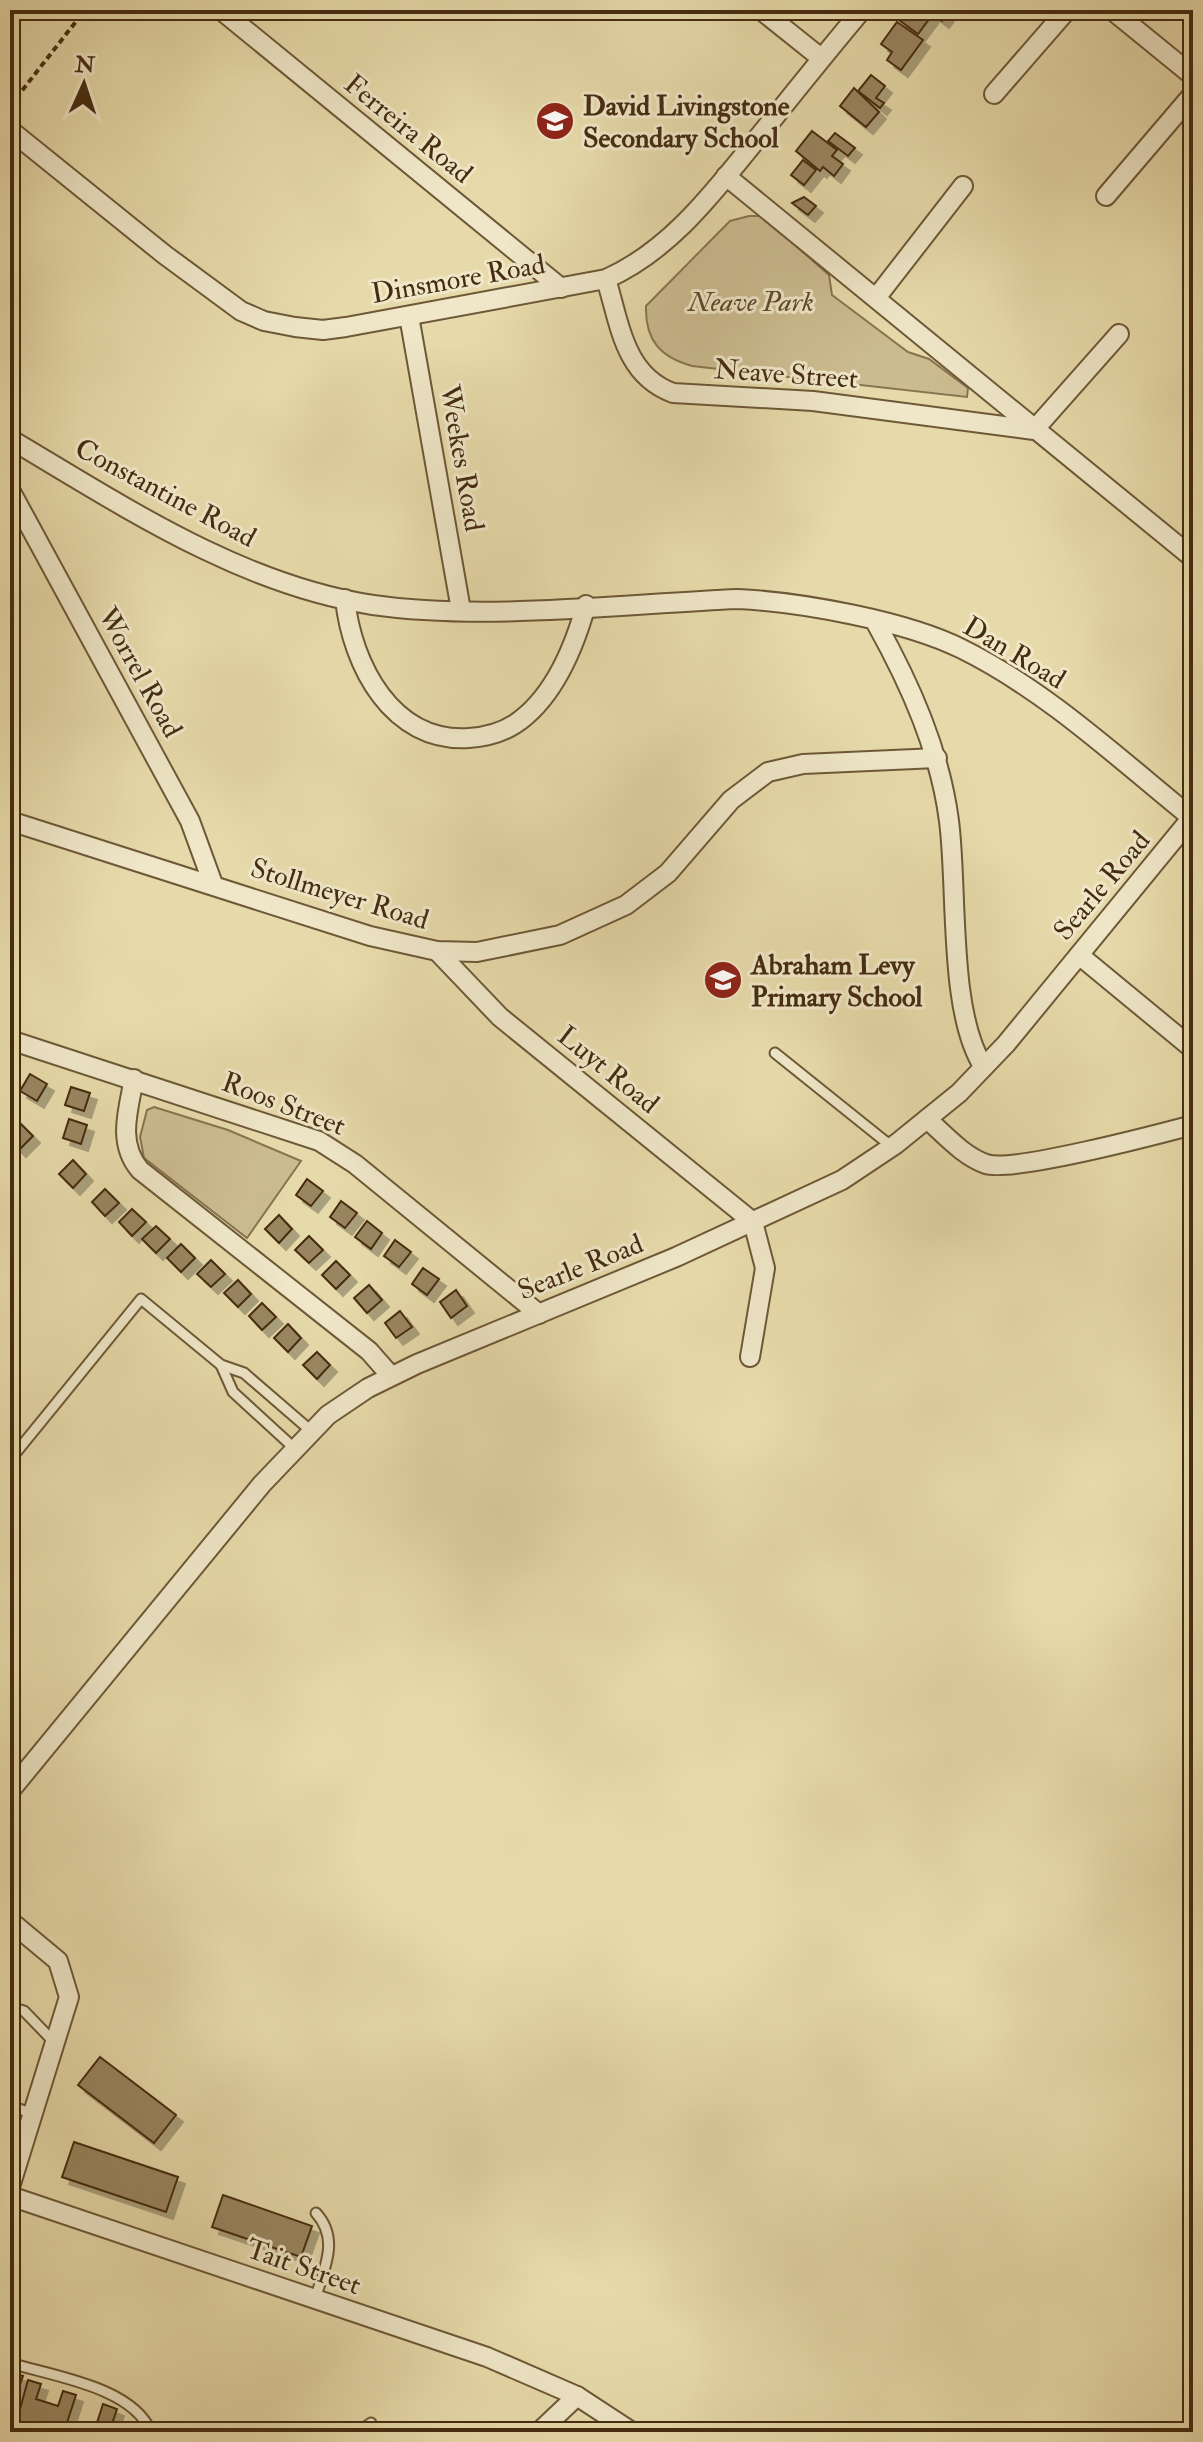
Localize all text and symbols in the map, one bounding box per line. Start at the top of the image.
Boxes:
north arrow [44,44,124,124]
text: N [73,50,96,80]
street label: Ferreira Road [337,67,479,192]
place label: David Livingstone Secondary School [583,89,790,156]
school or university icon: David Livingstone Secondary School [534,100,576,142]
street label: Dinsmore Road [369,247,548,312]
park label: Neave Park [686,285,814,320]
street label: Neave Street [713,352,859,397]
street label: Weekes Road [431,381,492,534]
street label: Constantine Road [69,431,262,556]
street label: Worrel Road [89,601,190,744]
street label: Dan Road [957,609,1072,698]
street label: Searle Road [1046,824,1158,948]
street label: Stollmeyer Road [246,851,433,938]
place label: Abraham Levy Primary School [750,948,923,1015]
school or university icon: Abraham Levy Primary School [702,959,744,1001]
street label: Luyt Road [550,1019,666,1122]
street label: Roos Street [217,1065,350,1144]
street label: Searle Road [513,1226,649,1308]
street label: Tait Street [242,2232,365,2303]

